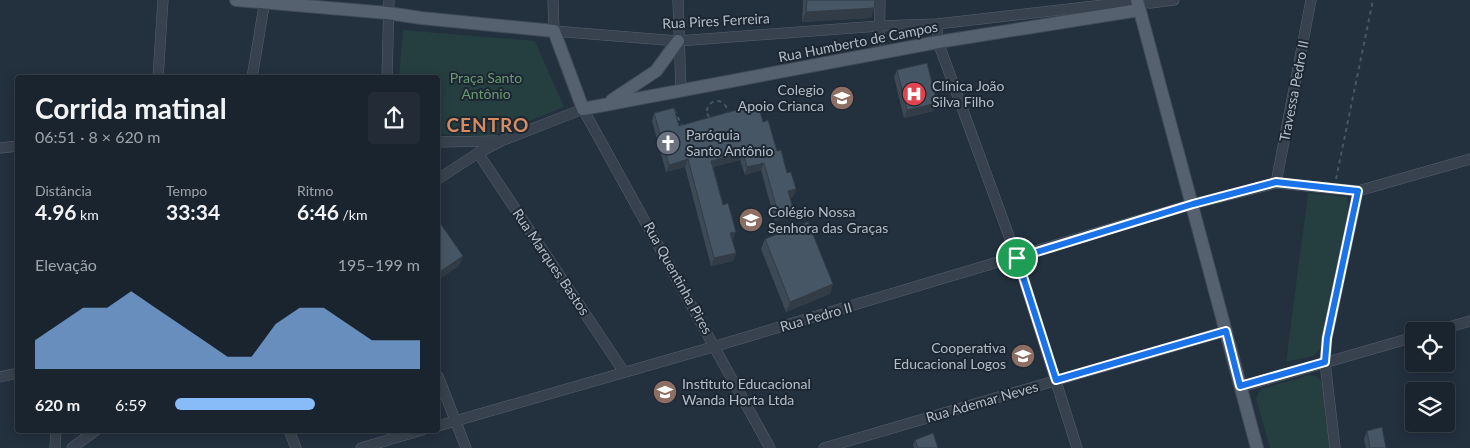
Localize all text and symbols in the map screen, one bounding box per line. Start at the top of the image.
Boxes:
street label: Rua Pires Ferreira [662,9,770,32]
street label: Rua Humberto de Campos [777,18,939,65]
street label: Travessa Pedro II [1275,39,1312,143]
park label: Praça Santo Antônio [450,69,522,102]
place label: Clínica João Silva Filho [932,77,1005,110]
place label: Colegio Apoio Crianca [738,81,824,114]
hospital icon: Clínica João Silva Filho [901,81,927,107]
school or university icon: Colegio Apoio Crianca [829,85,855,111]
text: Corrida matinal [35,91,227,125]
button: share [368,92,420,144]
district label: CENTRO [447,113,529,136]
place label: Paróquia Santo Antônio [686,126,773,159]
text: 06:51 · 8 × 620 m [35,127,160,146]
church icon: Paróquia Santo Antônio [655,130,681,156]
text: Distância [35,182,92,199]
text: Tempo [166,182,207,199]
text: Ritmo [297,182,334,199]
text: 4.96 [35,199,77,224]
text: 33:34 [166,199,220,224]
text: 6:46 [297,199,339,224]
place label: Colégio Nossa Senhora das Graças [768,203,888,236]
street label: Rua Marques Bastos [509,205,593,318]
text: km [77,206,99,223]
text: /km [339,206,368,223]
school or university icon: Colégio Nossa Senhora das Graças [738,207,764,233]
street label: Rua Quentinha Pires [641,219,716,337]
pin [996,237,1038,279]
icon: arrive [1003,244,1031,272]
text: Elevação [35,255,97,274]
text: 195–199 m [338,255,420,274]
street label: Rua Pedro II [778,298,854,335]
map controls [1405,322,1455,432]
button: locate [1405,322,1455,372]
place label: Cooperativa Educacional Logos [894,339,1006,372]
school or university icon: Cooperativa Educacional Logos [1010,343,1036,369]
place label: Instituto Educacional Wanda Horta Ltda [682,375,811,408]
street label: Rua Ademar Neves [924,377,1040,426]
school or university icon: Instituto Educacional Wanda Horta Ltda [652,379,678,405]
button: layers [1405,382,1455,432]
text: 620 m [35,395,80,414]
text: 6:59 [115,395,147,414]

